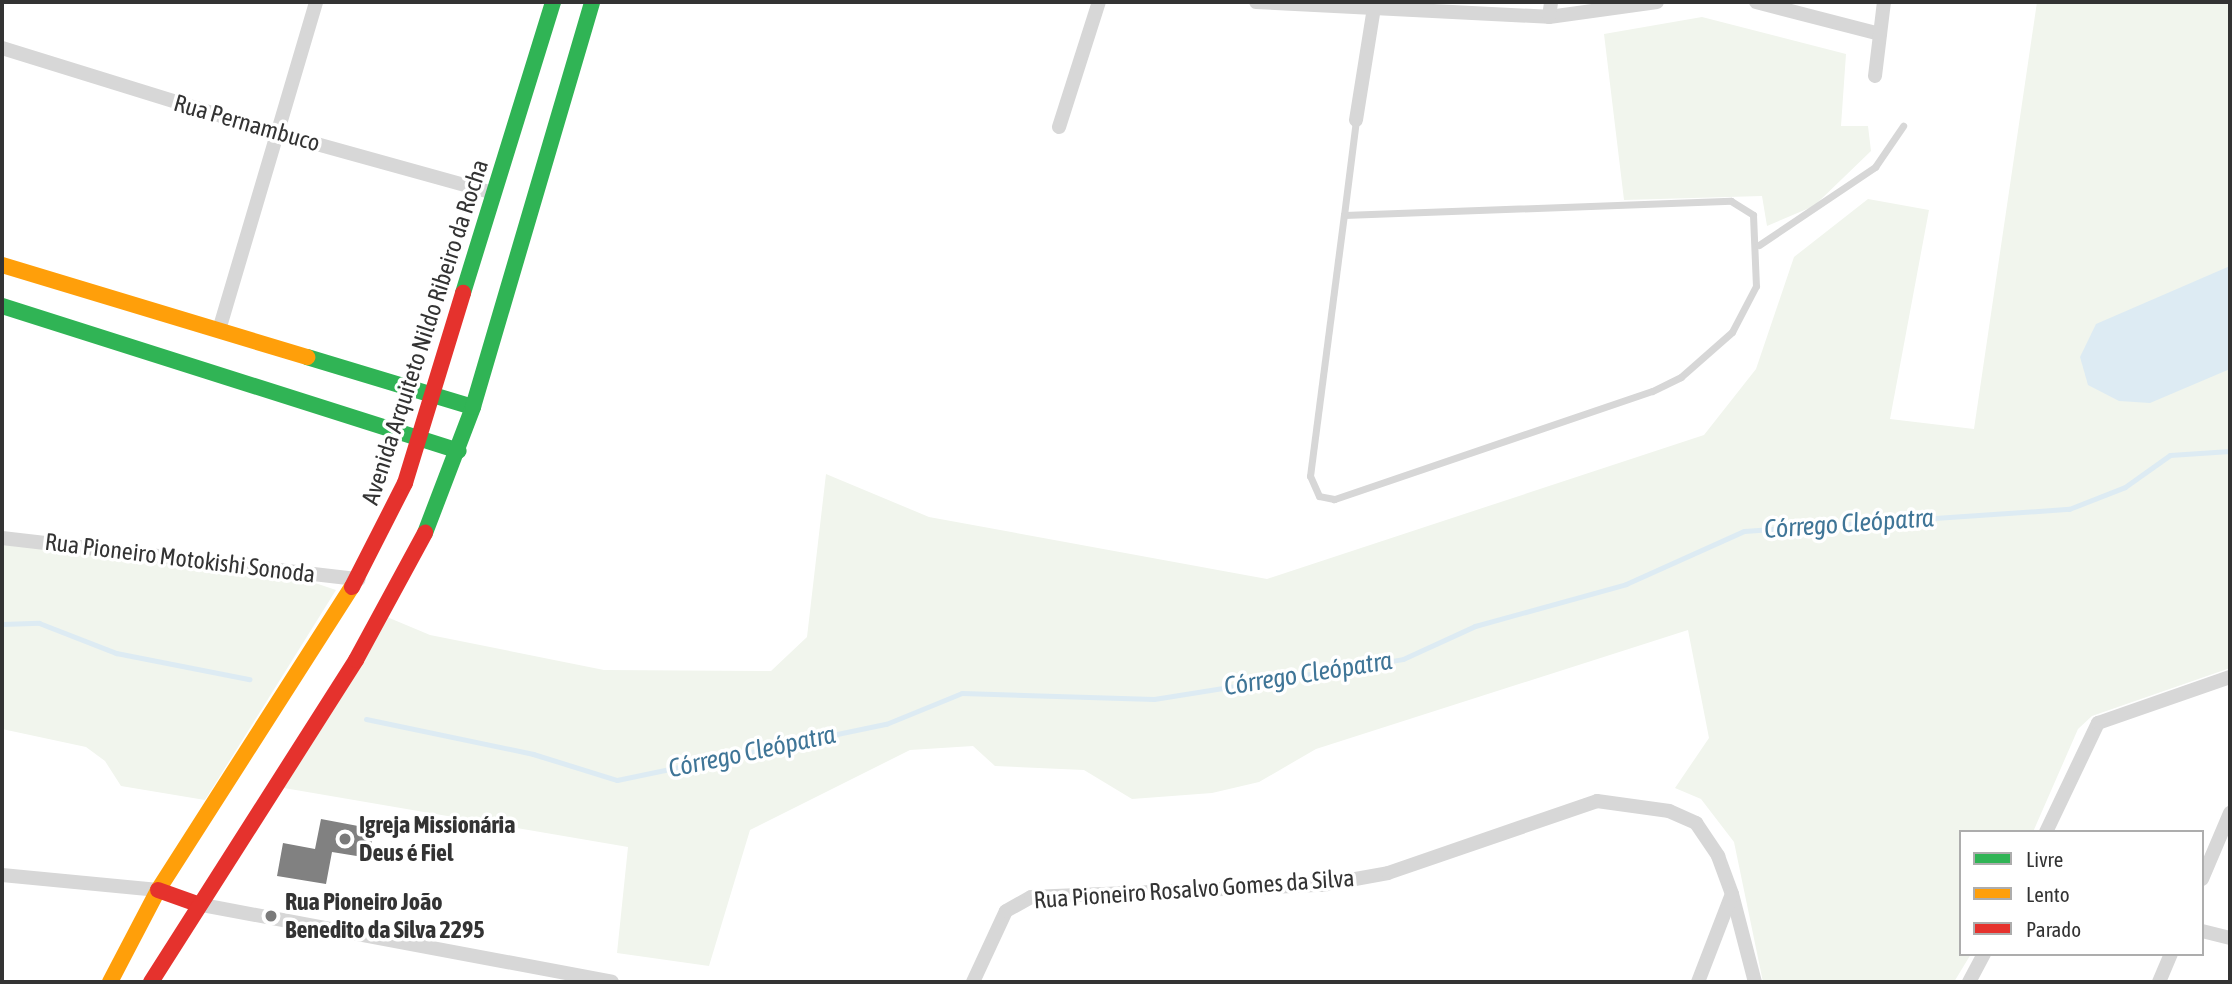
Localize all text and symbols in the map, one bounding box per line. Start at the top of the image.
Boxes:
street label: Rua Pernambuco [171,88,323,158]
street label: Avenida Arquiteto Nildo Ribeiro da Rocha [356,156,494,508]
water label: Córrego Cleópatra [1763,503,1935,545]
street label: Rua Pioneiro Motokishi Sonoda [43,527,317,589]
water label: Córrego Cleópatra [1222,645,1394,703]
water label: Córrego Cleópatra [666,719,838,785]
place label: Igreja Missionária Deus é Fiel [359,811,515,867]
legend [1959,830,2204,956]
marker: Igreja Missionária Deus é Fiel [337,831,353,847]
text: Livre [2026,847,2063,871]
street label: Rua Pioneiro Rosalvo Gomes da Silva [1033,863,1355,915]
text: Lento [2026,882,2070,906]
place label: Rua Pioneiro João Benedito da Silva 2295 [285,888,485,944]
marker: Rua Pioneiro João Benedito da Silva 2295 [263,908,279,924]
text: Parado [2026,917,2081,941]

